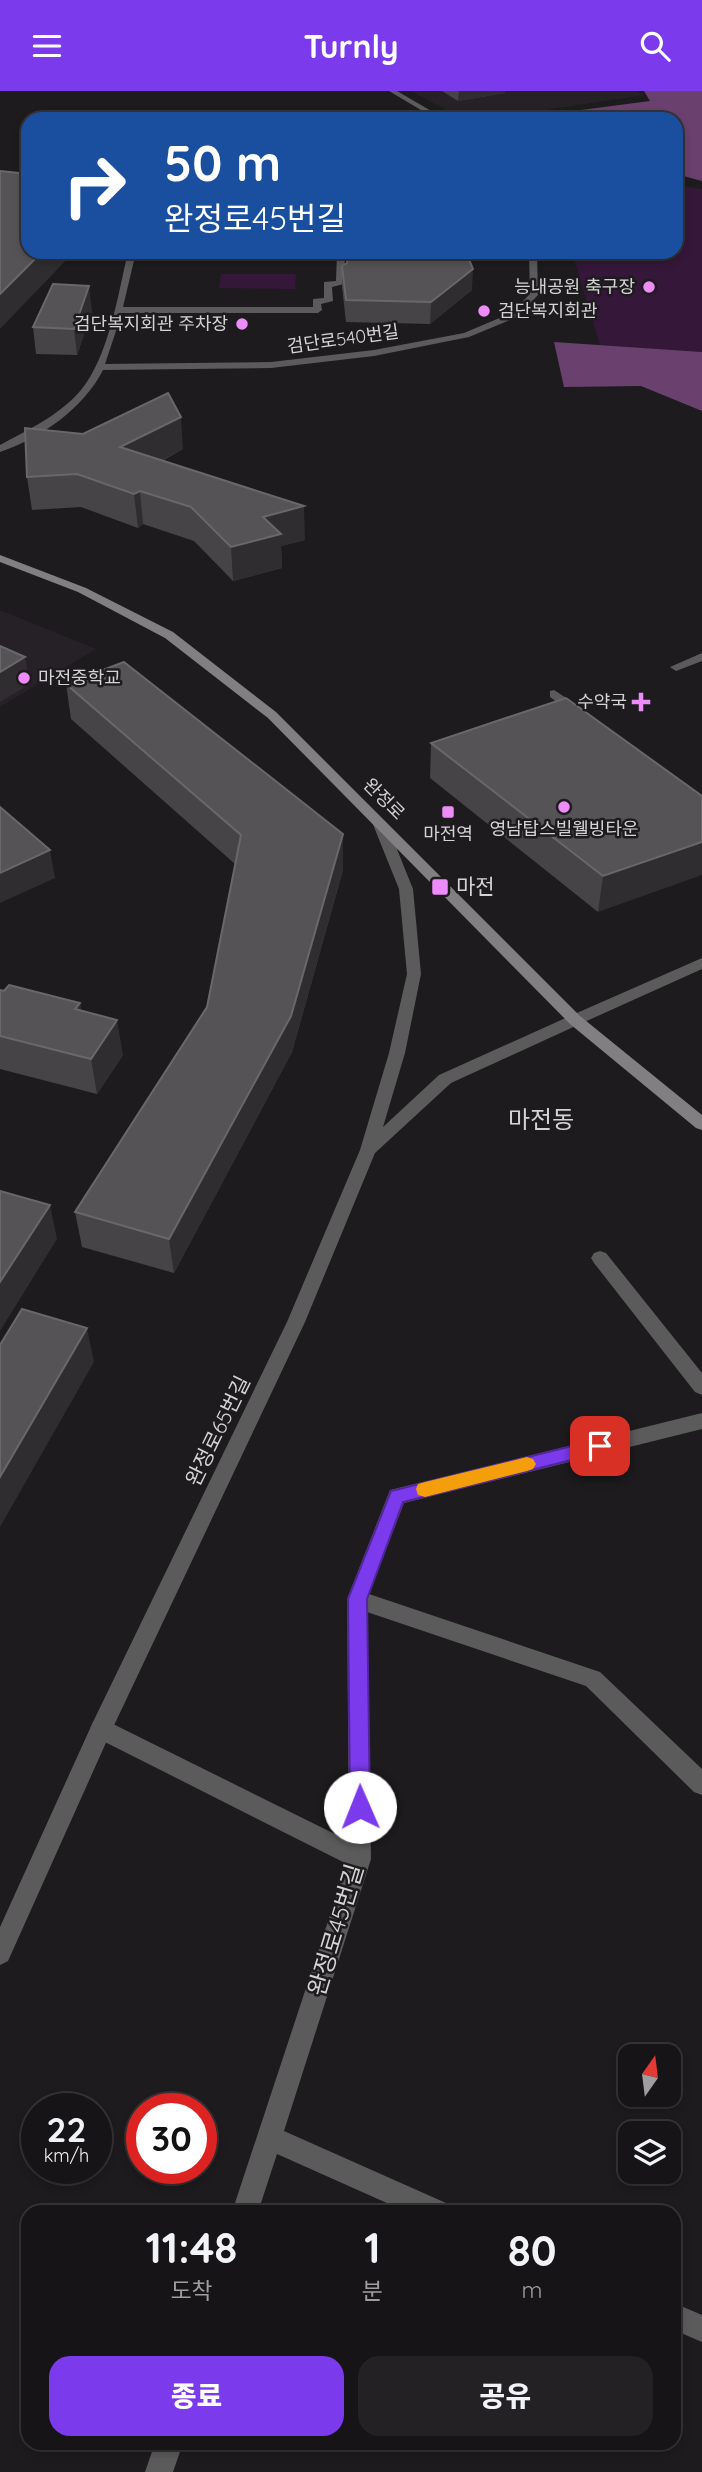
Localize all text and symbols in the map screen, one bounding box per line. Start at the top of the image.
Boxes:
text: Turnly [304,26,398,66]
icon: menu [28,27,66,65]
icon: search [636,27,674,65]
text: 50 m [164,132,281,193]
icon: right [49,140,140,231]
text: 완정로45번길 [164,198,346,238]
place label: 능내공원 축구장 [514,275,635,298]
marker: 능내공원 축구장 [641,279,657,295]
place label: 검단복지회관 [498,299,598,322]
marker: 검단복지회관 [476,303,492,319]
place label: 검단복지회관 주차장 [74,312,228,335]
marker: 검단복지회관 주차장 [234,316,250,332]
street label: 검단로540번길 [285,319,400,358]
place label: 마전중학교 [38,666,121,689]
marker: 마전중학교 [16,670,32,686]
place label: 수약국 [577,690,627,713]
marker: 수약국 [633,694,649,710]
street label: 완정로 [359,773,410,824]
marker: 영남탑스빌웰빙타운 [556,799,572,815]
marker: 마전역 [440,804,456,820]
place label: 영남탑스빌웰빙타운 [489,817,639,840]
place label: 마전역 [423,822,473,845]
place label: 마전 [456,873,495,899]
marker: 마전 [430,877,450,897]
district label: 마전동 [508,1104,574,1134]
street label: 완정로65번길 [179,1371,255,1490]
pin [570,1416,630,1476]
icon: arrive [581,1427,619,1465]
position arrow [323,1770,397,1844]
street label: 완정로45번길 [301,1860,369,1999]
north arrow [618,2044,681,2107]
map controls [618,2044,681,2184]
speed limit sign: 30 [126,2093,217,2184]
text: 22 [47,2107,86,2151]
button: layers [618,2121,681,2184]
text: km/h [44,2144,89,2167]
text: 11:48 [146,2221,237,2274]
text: 1 [364,2221,381,2274]
text: 80 [508,2224,556,2277]
text: m [522,2275,543,2304]
text: 도착 [170,2276,213,2305]
text: 분 [362,2276,383,2305]
button: 종료 [49,2356,344,2436]
button: 공유 [358,2356,653,2436]

